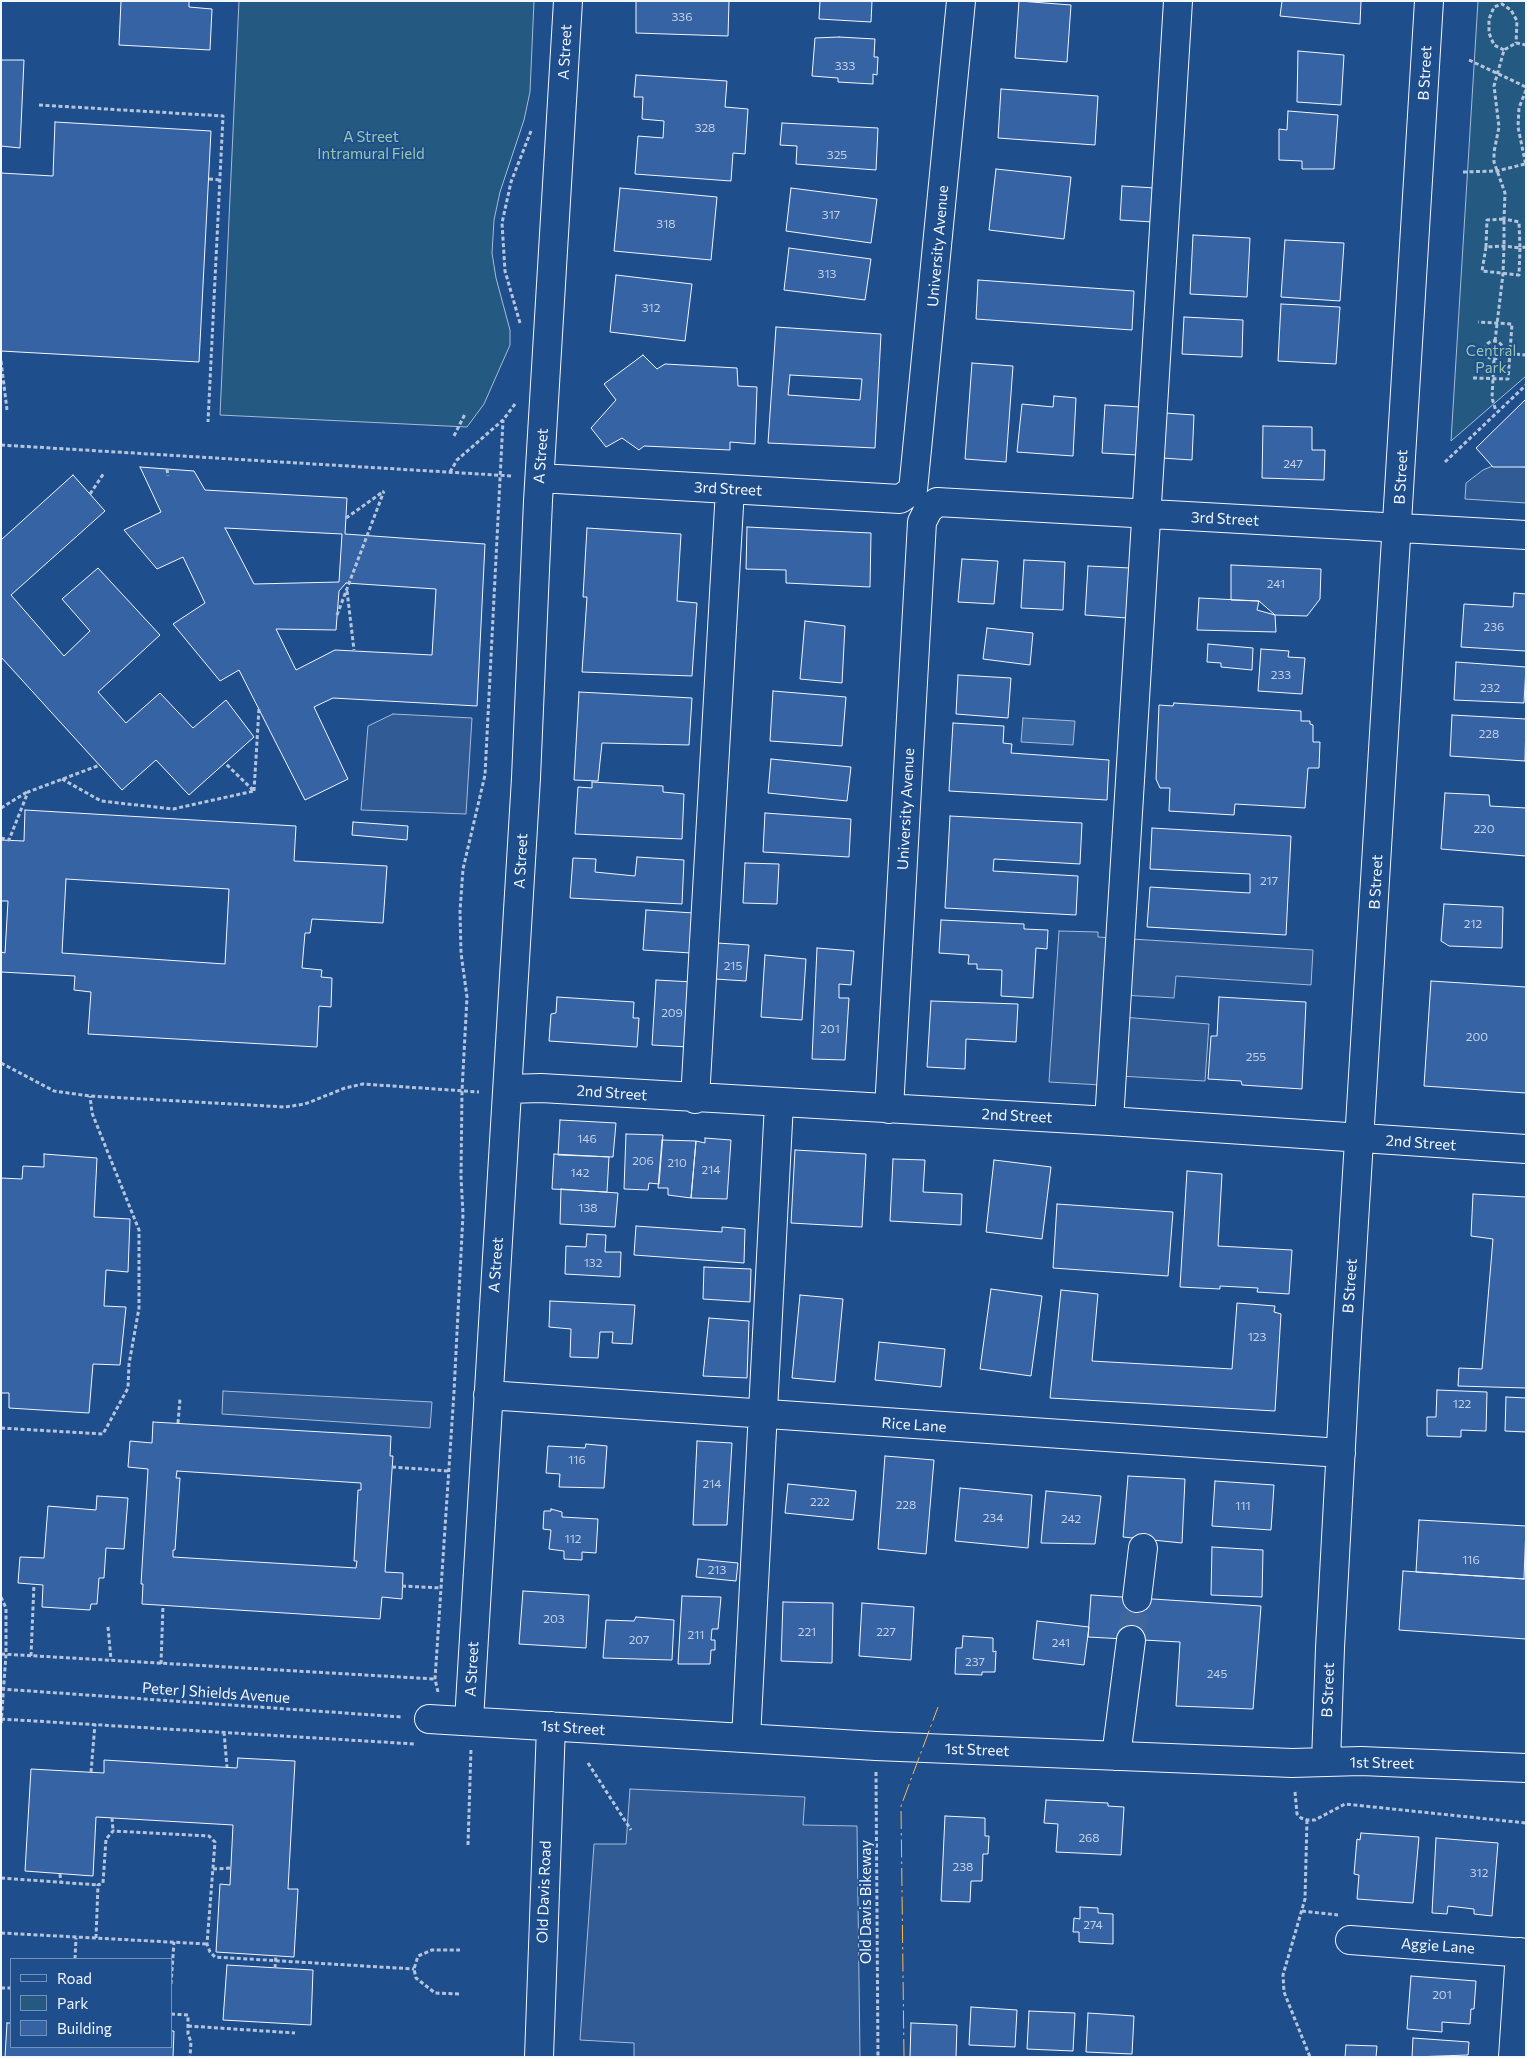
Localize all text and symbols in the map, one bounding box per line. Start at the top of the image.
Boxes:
house number: 336 [672,10,692,24]
street label: A Street [555,24,575,80]
street label: B Street [1415,45,1435,101]
house number: 333 [835,59,855,73]
house number: 328 [695,121,715,135]
park label: A Street Intramural Field [317,128,425,163]
house number: 325 [827,148,847,162]
street label: University Avenue [924,184,952,308]
house number: 317 [822,208,840,222]
house number: 318 [656,217,676,231]
house number: 313 [818,267,836,281]
house number: 312 [642,301,660,315]
park label: Central Park [1466,342,1516,377]
street label: A Street [530,428,552,484]
street label: B Street [1391,449,1411,505]
house number: 247 [1283,457,1303,471]
street label: 3rd Street [693,478,763,500]
street label: 3rd Street [1190,508,1260,530]
house number: 241 [1267,577,1285,591]
house number: 236 [1484,620,1504,634]
house number: 233 [1271,668,1291,682]
house number: 232 [1480,681,1500,695]
house number: 228 [1479,727,1499,741]
street label: University Avenue [894,748,918,870]
house number: 220 [1473,822,1495,836]
street label: A Street [511,833,531,889]
street label: B Street [1366,854,1386,910]
house number: 217 [1260,874,1278,888]
house number: 212 [1464,917,1482,931]
house number: 215 [724,959,742,973]
house number: 209 [661,1006,683,1020]
house number: 201 [820,1022,840,1036]
house number: 200 [1466,1030,1488,1044]
house number: 255 [1246,1050,1266,1064]
street label: 2nd Street [576,1082,648,1104]
street label: 2nd Street [981,1105,1053,1127]
house number: 146 [577,1132,597,1146]
street label: 2nd Street [1385,1132,1457,1154]
house number: 206 [632,1154,654,1168]
house number: 210 [667,1156,687,1170]
house number: 214 [702,1163,720,1177]
house number: 142 [571,1166,589,1180]
house number: 138 [578,1201,598,1215]
street label: A Street [485,1237,507,1293]
house number: 132 [584,1256,602,1270]
street label: B Street [1339,1258,1361,1314]
house number: 123 [1248,1330,1266,1344]
house number: 122 [1453,1397,1471,1411]
street label: Rice Lane [881,1414,947,1436]
house number: 116 [568,1453,586,1467]
house number: 214 [703,1477,721,1491]
house number: 222 [810,1495,830,1509]
house number: 228 [896,1498,916,1512]
house number: 111 [1235,1499,1251,1513]
house number: 234 [983,1511,1003,1525]
house number: 242 [1061,1512,1081,1526]
house number: 112 [565,1532,581,1546]
house number: 116 [1462,1553,1480,1567]
house number: 213 [708,1563,726,1577]
house number: 203 [543,1612,565,1626]
house number: 221 [798,1625,816,1639]
house number: 227 [876,1625,896,1639]
house number: 211 [688,1628,704,1642]
house number: 207 [629,1633,649,1647]
house number: 241 [1052,1636,1070,1650]
street label: A Street [462,1641,482,1697]
house number: 237 [965,1655,985,1669]
street label: B Street [1318,1662,1338,1718]
house number: 245 [1207,1667,1227,1681]
street label: Peter J Shields Avenue [141,1679,291,1707]
street label: 1st Street [540,1717,606,1739]
street label: 1st Street [944,1740,1010,1760]
street label: 1st Street [1350,1753,1414,1773]
house number: 268 [1078,1831,1100,1845]
street label: Old Davis Road [533,1840,555,1944]
street label: Old Davis Bikeway [857,1840,875,1964]
house number: 238 [953,1860,973,1874]
house number: 312 [1470,1866,1488,1880]
house number: 274 [1083,1918,1103,1932]
street label: Aggie Lane [1401,1934,1475,1958]
legend [10,1958,172,2048]
text: Road [57,1969,92,1987]
house number: 201 [1432,1988,1452,2002]
text: Park [57,1994,88,2012]
text: Building [57,2019,112,2037]

